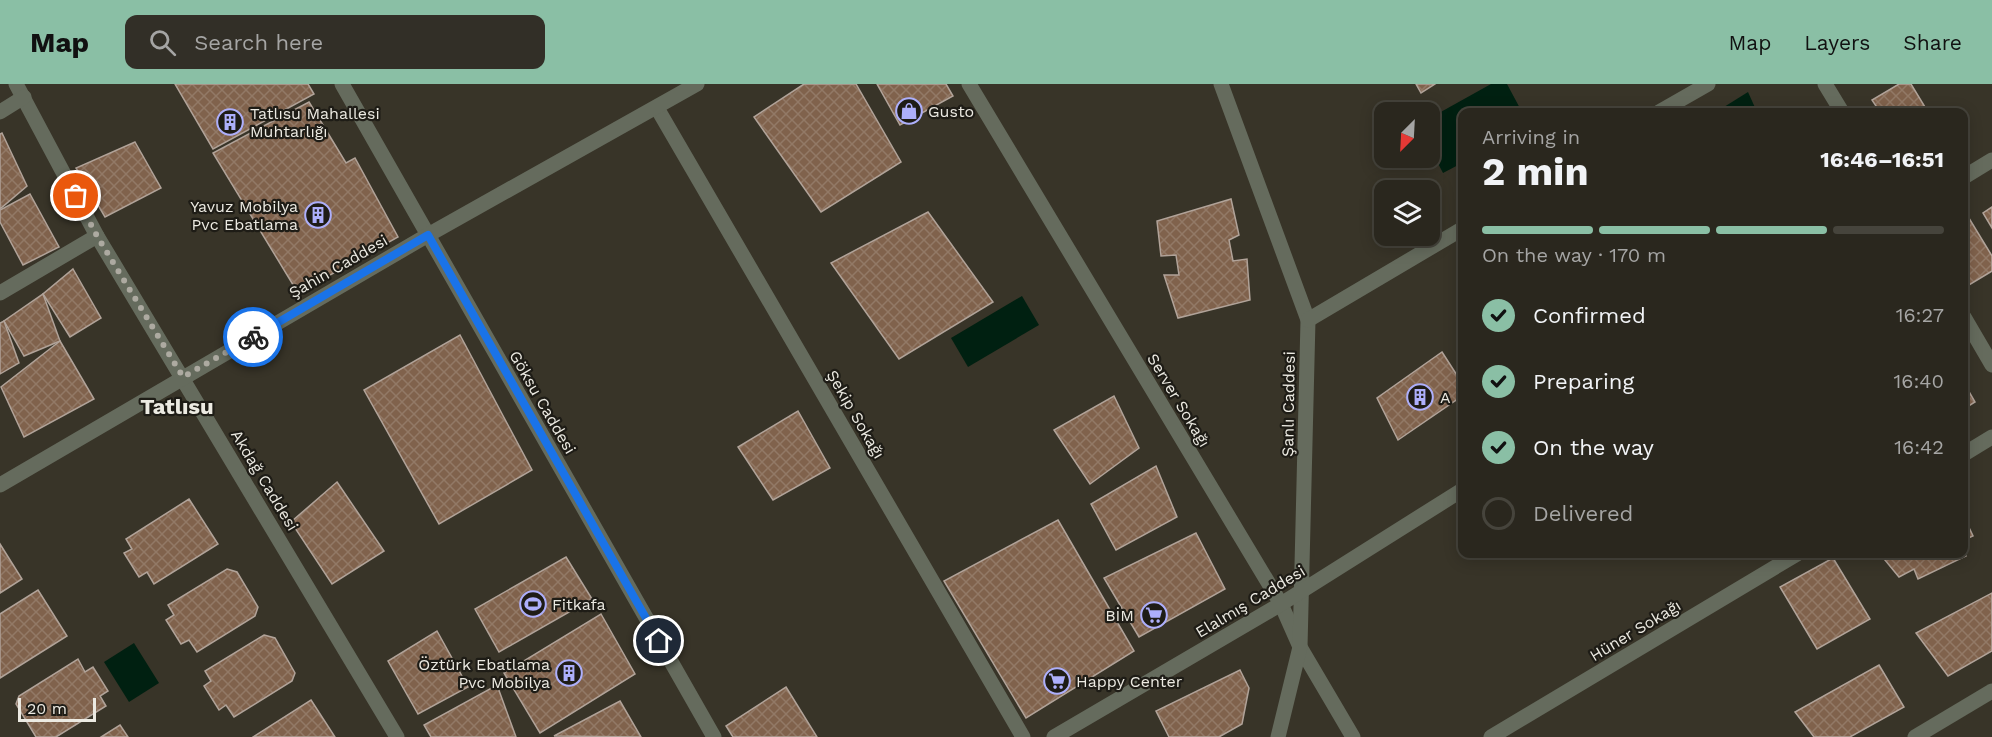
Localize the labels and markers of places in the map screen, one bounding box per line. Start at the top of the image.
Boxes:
shop icon: Gusto [894,96,924,126]
place label: Gusto [928,102,974,121]
place label: Tatlısu Mahallesi Muhtarlığı [250,104,380,141]
building icon: Tatlısu Mahallesi Muhtarlığı [215,107,245,137]
pin [50,170,101,221]
place label: Yavuz Mobilya Pvc Ebatlama [190,197,298,234]
building icon: Yavuz Mobilya Pvc Ebatlama [303,200,333,230]
building icon: A [1405,382,1435,412]
place label: A [1440,388,1451,407]
sports icon: Fitkafa [518,589,548,619]
place label: Fitkafa [552,595,605,614]
supermarket icon: BİM [1139,600,1169,630]
place label: BİM [1105,606,1134,625]
pin [633,615,684,666]
place label: Öztürk Ebatlama Pvc Mobilya [418,655,550,692]
building icon: Öztürk Ebatlama Pvc Mobilya [554,658,584,688]
supermarket icon: Happy Center [1042,666,1072,696]
place label: Happy Center [1076,672,1183,691]

